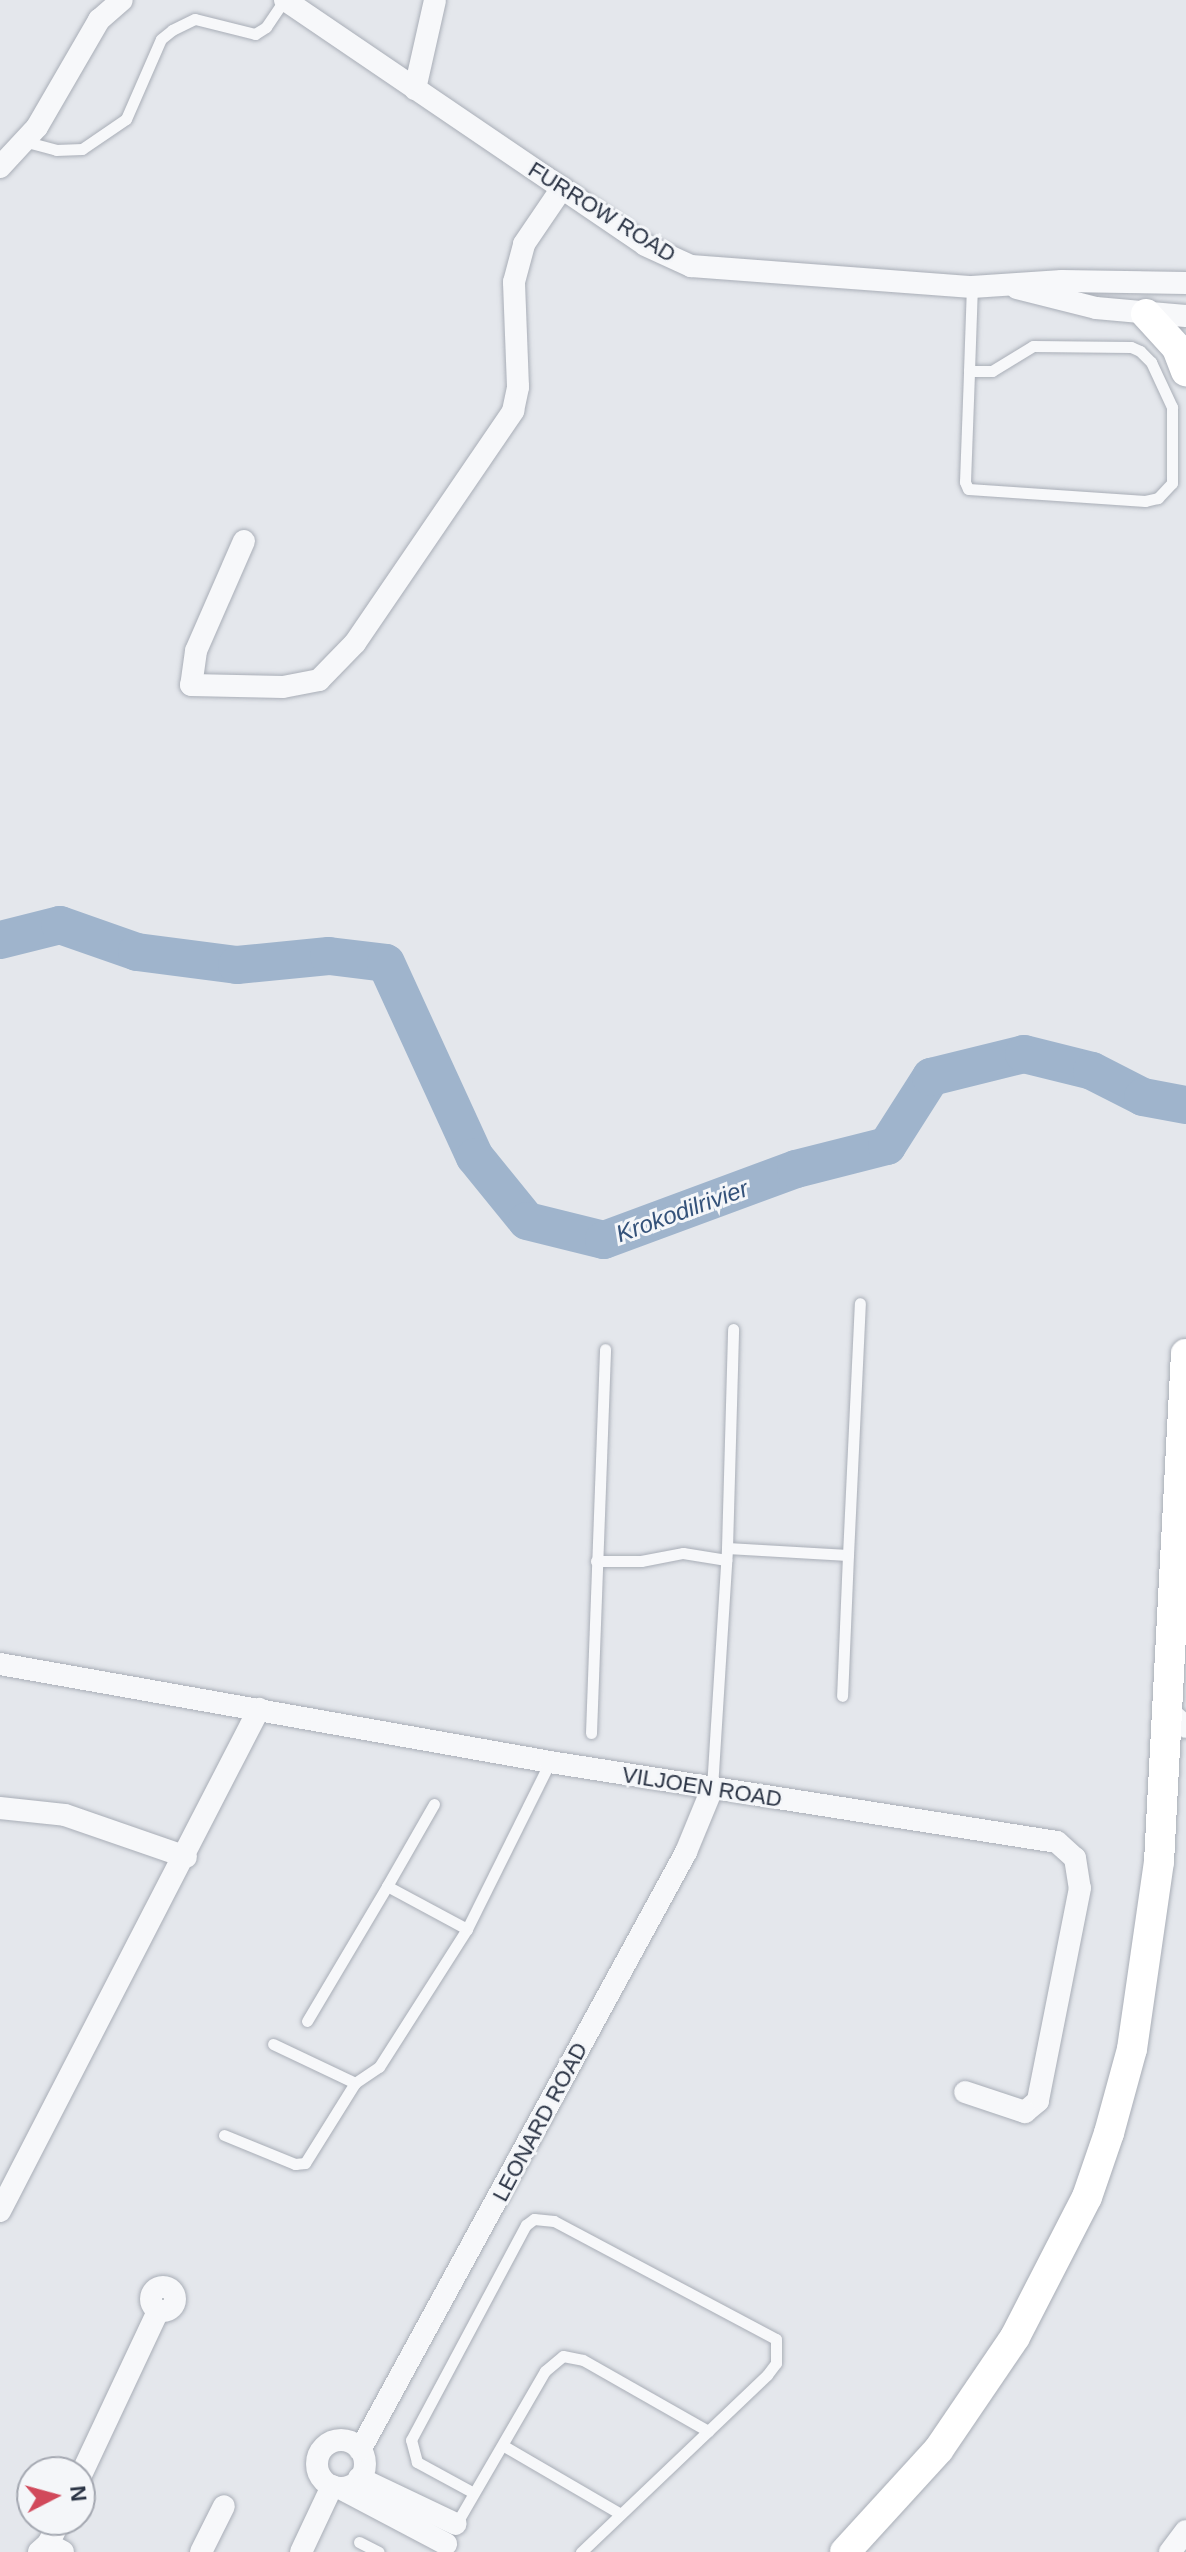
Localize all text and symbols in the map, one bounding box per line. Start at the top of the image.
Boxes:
street label: FURROW ROAD [523,156,681,268]
water label: Krokodilrivier [612,1174,752,1248]
street label: VILJOEN ROAD [620,1761,784,1813]
street label: LEONARD ROAD [487,2038,593,2206]
north arrow [16,2456,96,2536]
text: N [65,2484,92,2503]

